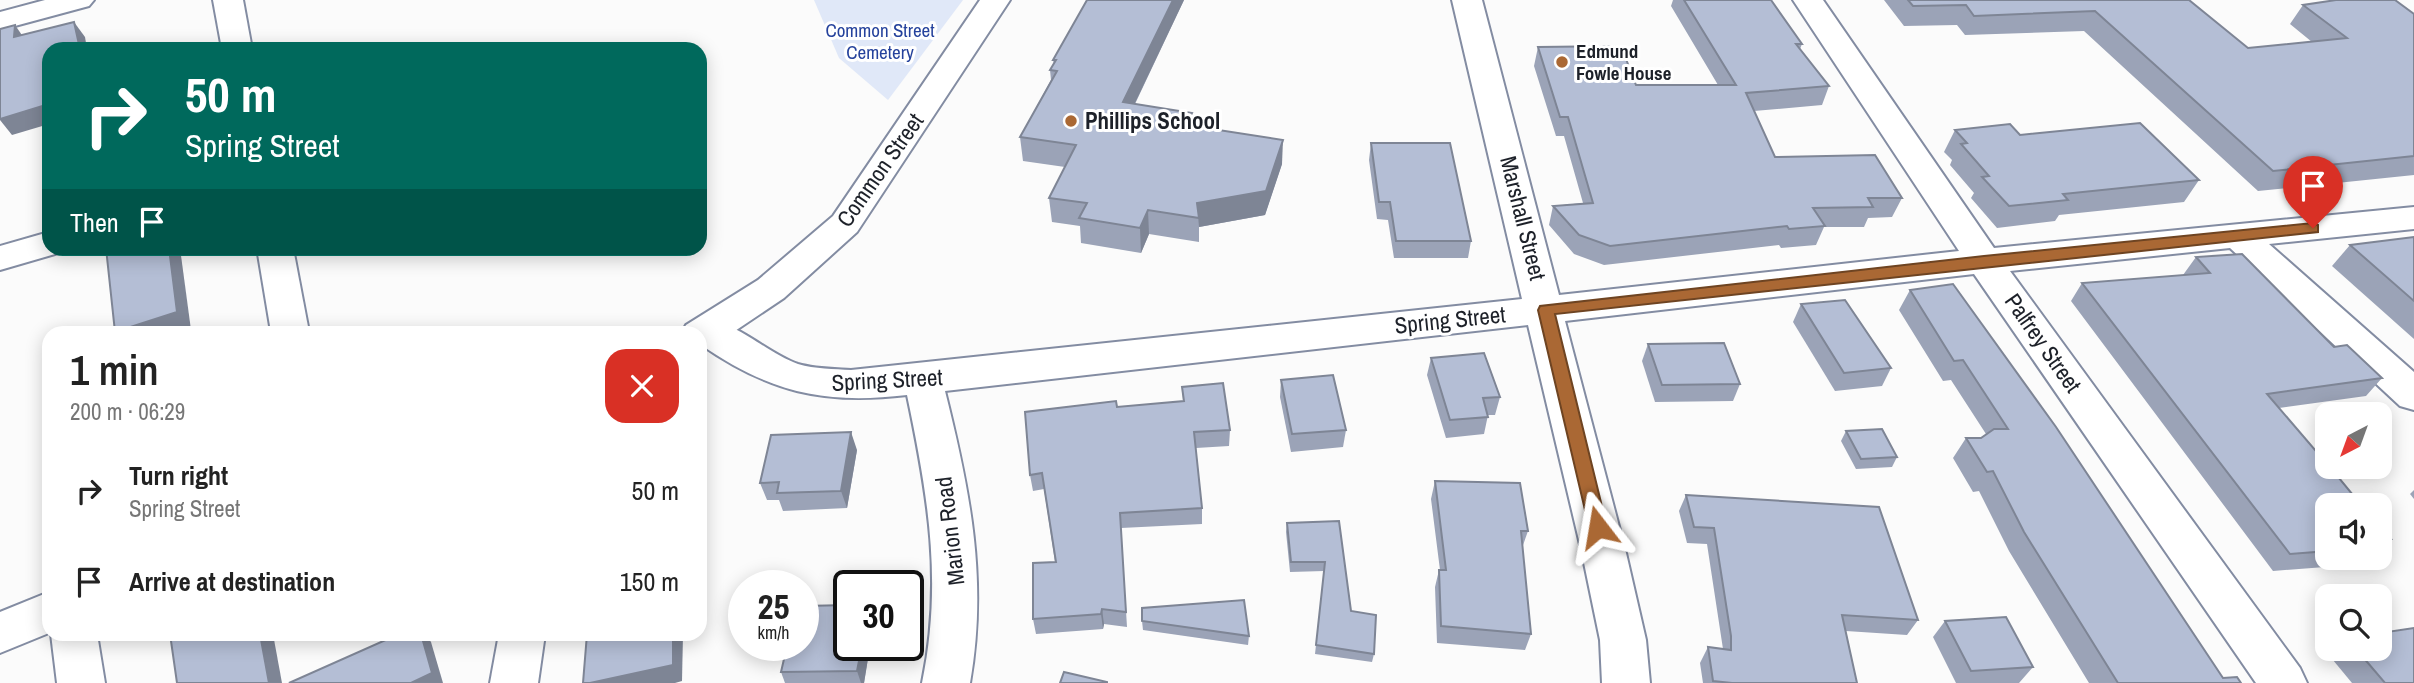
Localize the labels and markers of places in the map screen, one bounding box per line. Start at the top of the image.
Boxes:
place label: Edmund Fowle House [1576,38,1672,86]
marker: Edmund Fowle House [1554,54,1570,70]
place label: Phillips School [1085,105,1220,136]
marker: Phillips School [1063,113,1079,129]
pin [2283,156,2343,228]

